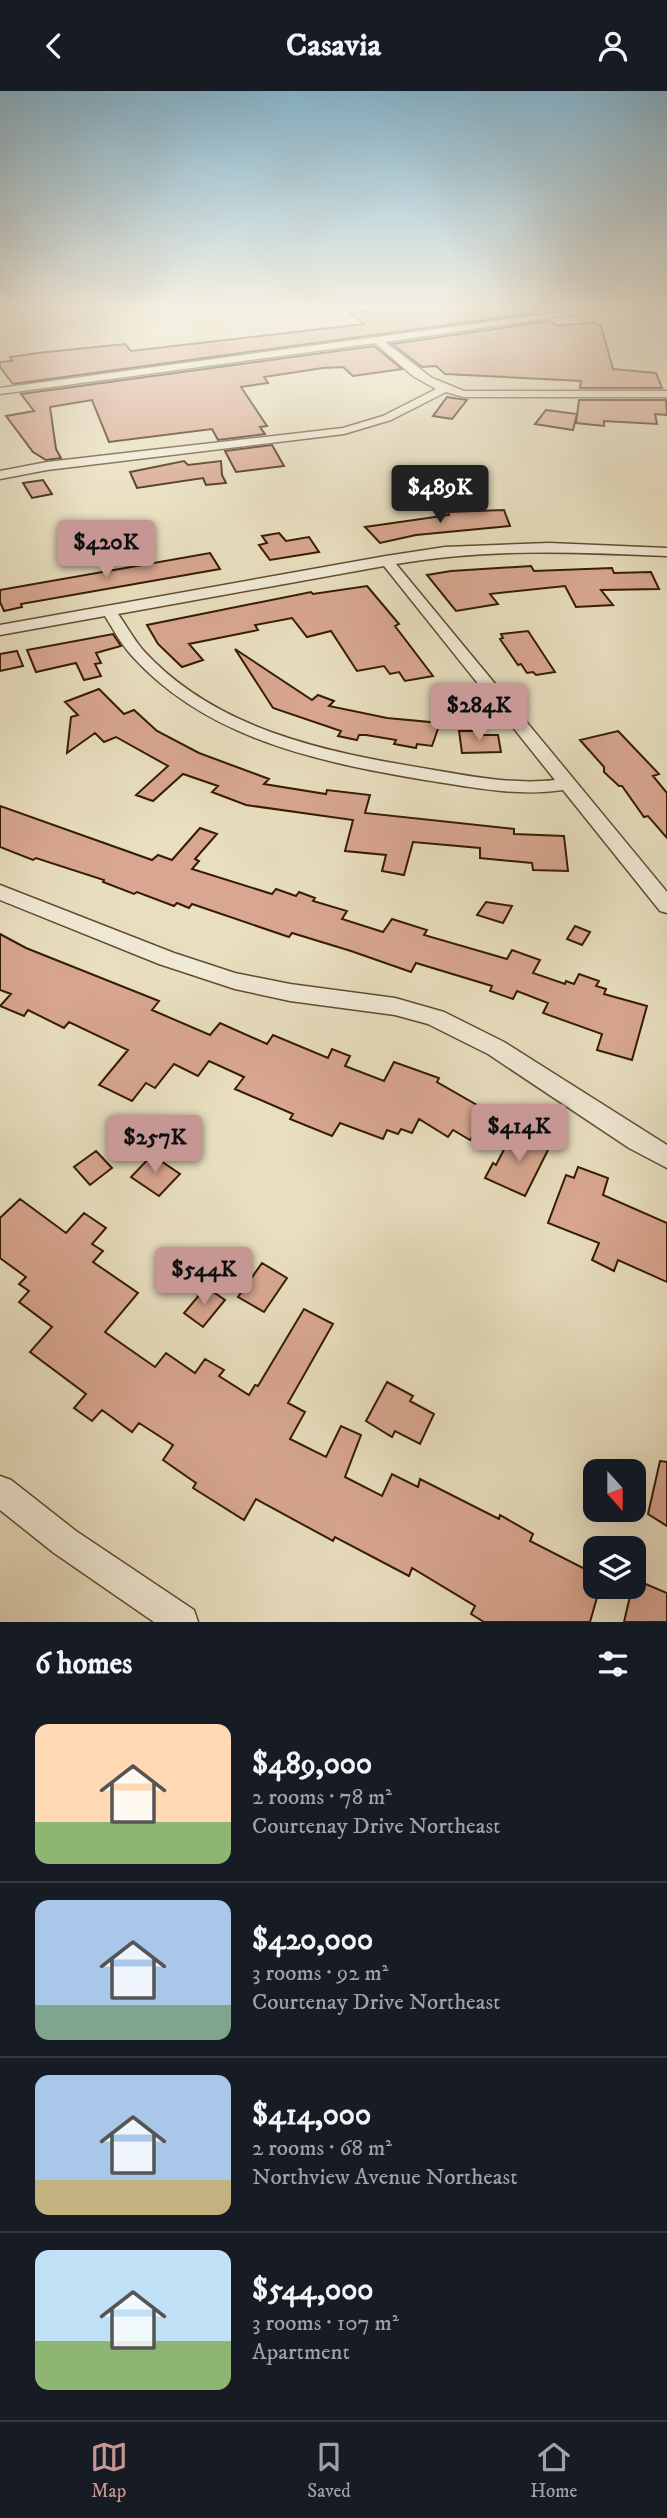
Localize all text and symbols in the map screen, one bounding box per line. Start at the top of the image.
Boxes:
text: Casavia [286,26,381,66]
icon: back [35,27,73,65]
icon: person [594,27,632,65]
pin: $489K [391,465,489,525]
text: $489K [408,473,472,502]
pin: $420K [57,521,155,580]
text: $420K [73,528,139,557]
pin: $284K [430,683,528,743]
text: $284K [447,691,511,720]
pin: $414K [470,1105,568,1164]
text: $414K [487,1112,551,1141]
pin: $257K [106,1115,204,1175]
text: $257K [123,1123,187,1152]
pin: $544K [155,1247,253,1307]
text: $544K [171,1255,237,1284]
north arrow [583,1459,646,1523]
map controls [583,1459,646,1599]
button: layers [583,1536,646,1599]
icon: filters [594,1645,632,1683]
text: 6 homes [35,1646,132,1683]
text: $489,000 [252,1746,372,1783]
icon: home [91,1752,175,1836]
text: 2 rooms · 78 m² [252,1783,392,1812]
text: Courtenay Drive Northeast [252,1812,500,1841]
text: $420,000 [252,1922,373,1959]
icon: home [91,1928,175,2012]
text: 3 rooms · 92 m² [252,1959,389,1988]
text: Courtenay Drive Northeast [252,1988,500,2017]
text: $414,000 [252,2097,371,2134]
icon: home [91,2103,175,2187]
text: 2 rooms · 68 m² [252,2134,392,2163]
text: Northview Avenue Northeast [252,2163,518,2192]
text: $544,000 [252,2272,373,2309]
icon: home [91,2278,175,2362]
text: 3 rooms · 107 m² [252,2309,399,2338]
text: Apartment [252,2338,350,2367]
tab: Map [90,2438,128,2503]
tab: Saved [307,2438,351,2503]
tab: Home [530,2438,577,2503]

